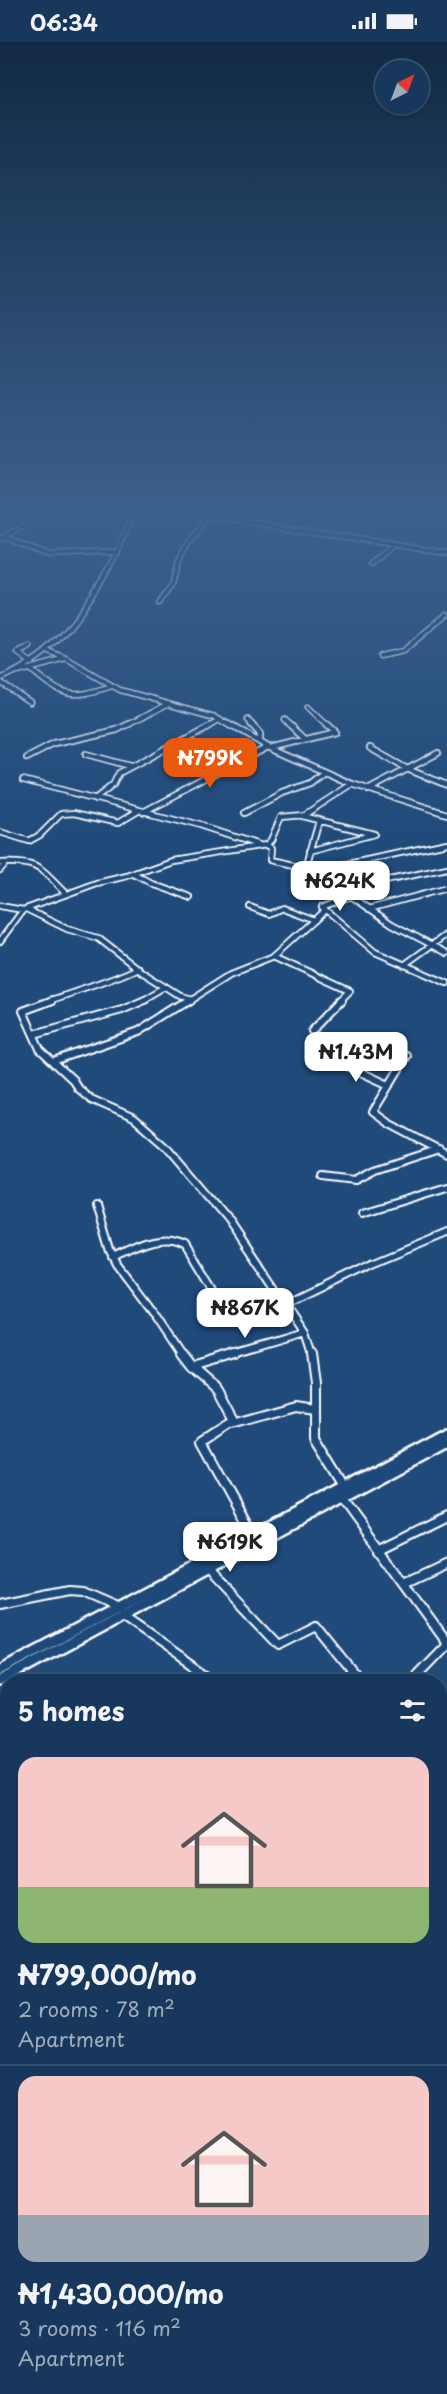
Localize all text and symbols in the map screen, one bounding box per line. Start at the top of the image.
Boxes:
text: 06:34 [30,5,98,38]
north arrow [375,60,429,114]
map controls [375,60,429,114]
pin: ₦799K [168,738,252,789]
text: ₦799K [177,742,243,772]
pin: ₦624K [298,861,382,912]
text: ₦624K [305,865,375,895]
pin: ₦1.43M [307,1032,405,1083]
text: ₦1.43M [319,1036,393,1066]
pin: ₦867K [203,1288,287,1339]
text: ₦867K [211,1292,279,1322]
pin: ₦619K [188,1522,272,1573]
text: ₦619K [197,1526,263,1556]
text: 5 homes [18,1691,124,1730]
icon: filters [396,1694,429,1727]
icon: home [170,1796,278,1904]
text: ₦799,000/mo [18,1955,197,1994]
text: 2 rooms · 78 m² [18,1994,175,2024]
text: Apartment [18,2024,125,2054]
icon: home [170,2115,278,2223]
text: ₦1,430,000/mo [18,2274,223,2313]
text: 3 rooms · 116 m² [18,2313,181,2343]
text: Apartment [18,2343,125,2373]

